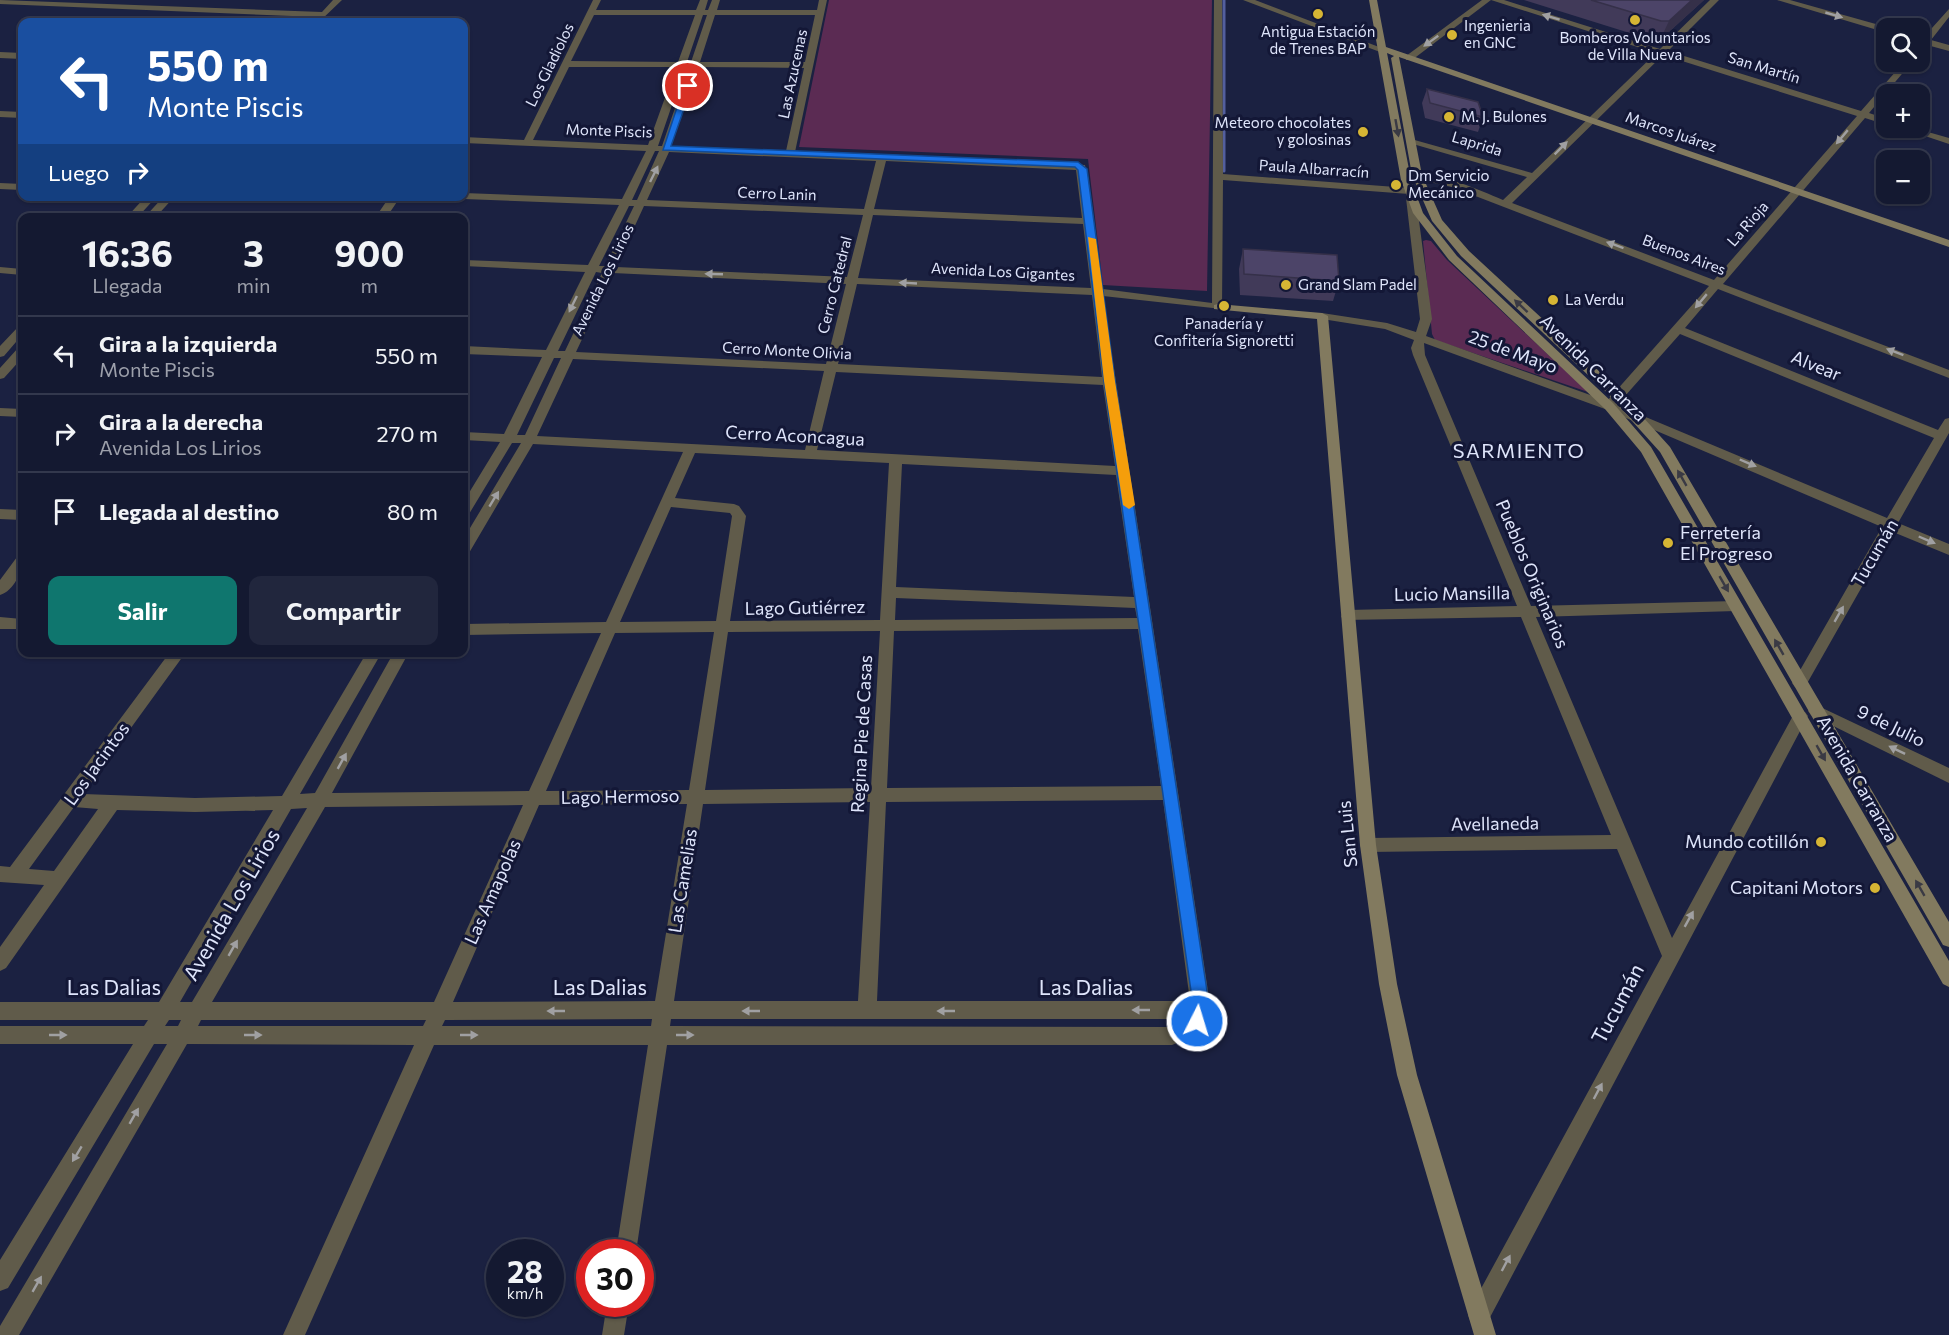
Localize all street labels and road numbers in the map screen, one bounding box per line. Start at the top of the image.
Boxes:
street label: Los Gladiolos [521,20,577,109]
street label: Las Azucenas [774,27,810,120]
street label: San Martín [1726,48,1803,87]
street label: Marcos Juárez [1623,107,1719,155]
street label: Monte Piscis [565,119,653,141]
street label: Laprida [1450,127,1505,159]
street label: Paula Albarracín [1258,155,1370,181]
street label: Cerro Lanin [737,183,817,203]
street label: La Rioja [1723,197,1772,250]
street label: Avenida Los Lirios [567,221,637,338]
street label: Buenos Aires [1640,230,1729,278]
street label: Cerro Catedral [813,234,855,335]
street label: Avenida Los Gigantes [931,258,1076,284]
street label: Avenida Carranza [1536,309,1652,425]
street label: 25 de Mayo [1466,325,1561,377]
street label: Cerro Monte Olivia [722,338,852,362]
street label: Alvear [1788,345,1845,385]
street label: Cerro Aconcagua [725,420,865,450]
street label: Pueblos Originarios [1492,496,1574,651]
street label: Tucumán [1846,515,1902,590]
street label: Lucio Mansilla [1394,581,1510,605]
street label: Lago Gutiérrez [744,595,866,619]
street label: Regina Pie de Casas [846,654,876,814]
street label: 9 de Julio [1854,699,1929,751]
street label: Avenida Carranza [1813,711,1903,846]
street label: Los Jacintos [59,718,134,809]
street label: Lago Hermoso [560,784,680,808]
street label: San Luis [1333,800,1361,869]
street label: Avellaneda [1451,811,1539,835]
street label: Avenida Los Lirios [177,824,284,984]
street label: Las Camelias [663,827,701,934]
street label: Las Amapolas [459,836,525,947]
street label: Tucumán [1585,959,1648,1047]
street label: Las Dalias [67,974,161,999]
street label: Las Dalias [553,974,647,999]
street label: Las Dalias [1039,974,1133,999]

